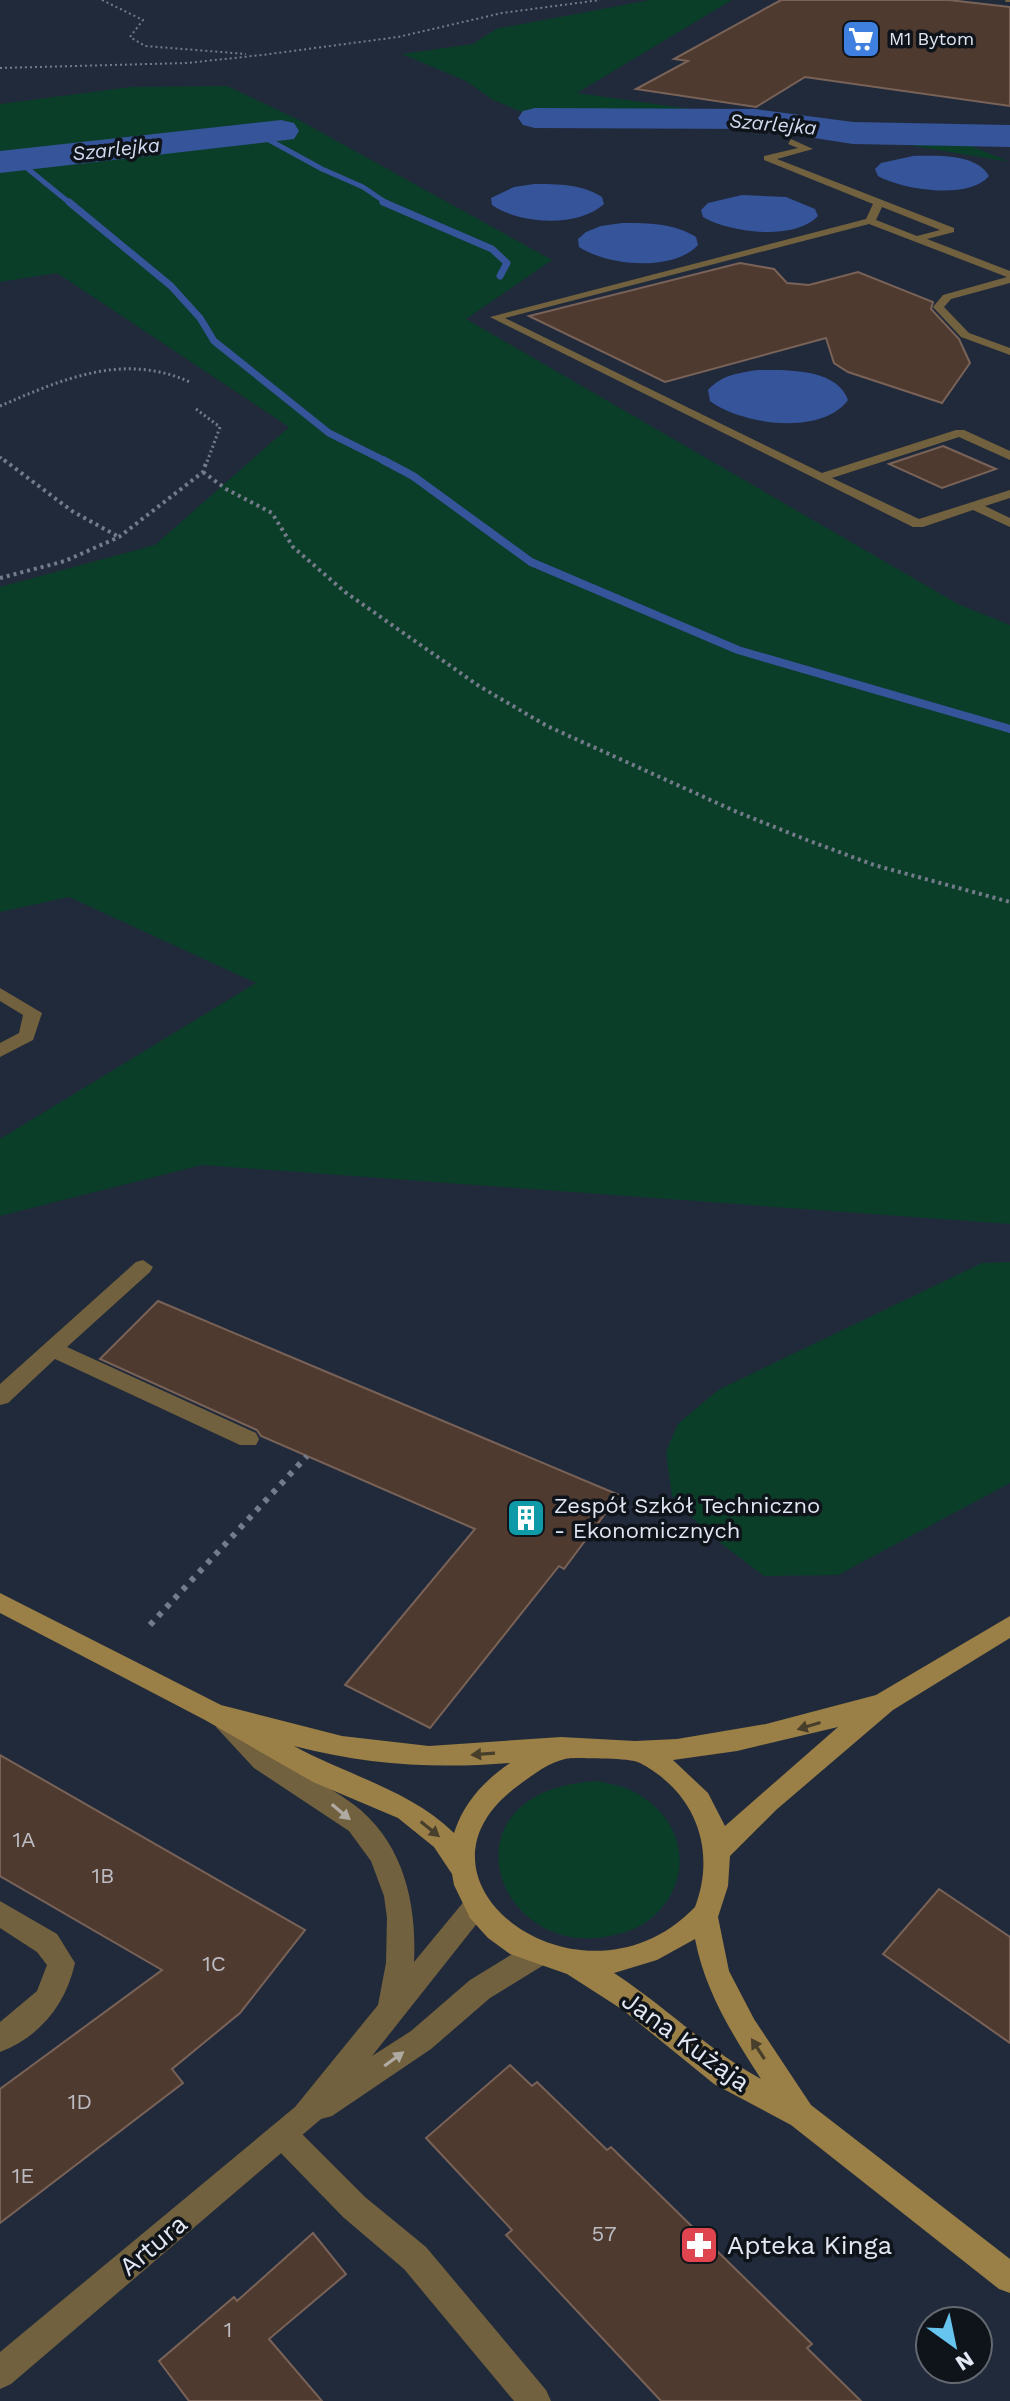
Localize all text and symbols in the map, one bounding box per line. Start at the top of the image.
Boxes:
supermarket icon: M1 Bytom [840,18,882,60]
place label: M1 Bytom [889,28,974,49]
water label: Szarlejka [728,108,818,140]
water label: Szarlejka [71,132,161,166]
place label: Zespół Szkół Techniczno - Ekonomicznych [554,1493,820,1543]
building icon: Zespół Szkół Techniczno - Ekonomicznych [505,1497,547,1539]
one-way arrow [797,1720,821,1733]
one-way arrow [470,1748,495,1761]
one-way arrow [331,1803,351,1820]
one-way arrow [420,1820,440,1836]
house number: 1A [12,1827,36,1852]
house number: 1B [92,1863,114,1888]
house number: 1C [202,1951,226,1976]
street label: Jana Kużaja [616,1985,756,2098]
one-way arrow [751,2039,766,2060]
one-way arrow [384,2052,404,2068]
house number: 1D [68,2089,92,2114]
house number: 1E [12,2163,34,2188]
street label: Artura [113,2208,193,2282]
house number: 57 [591,2221,617,2246]
pharmacy icon: Apteka Kinga [678,2224,720,2266]
place label: Apteka Kinga [727,2230,892,2260]
north arrow [914,2305,994,2385]
house number: 1 [224,2317,232,2342]
text: N [951,2346,978,2376]

